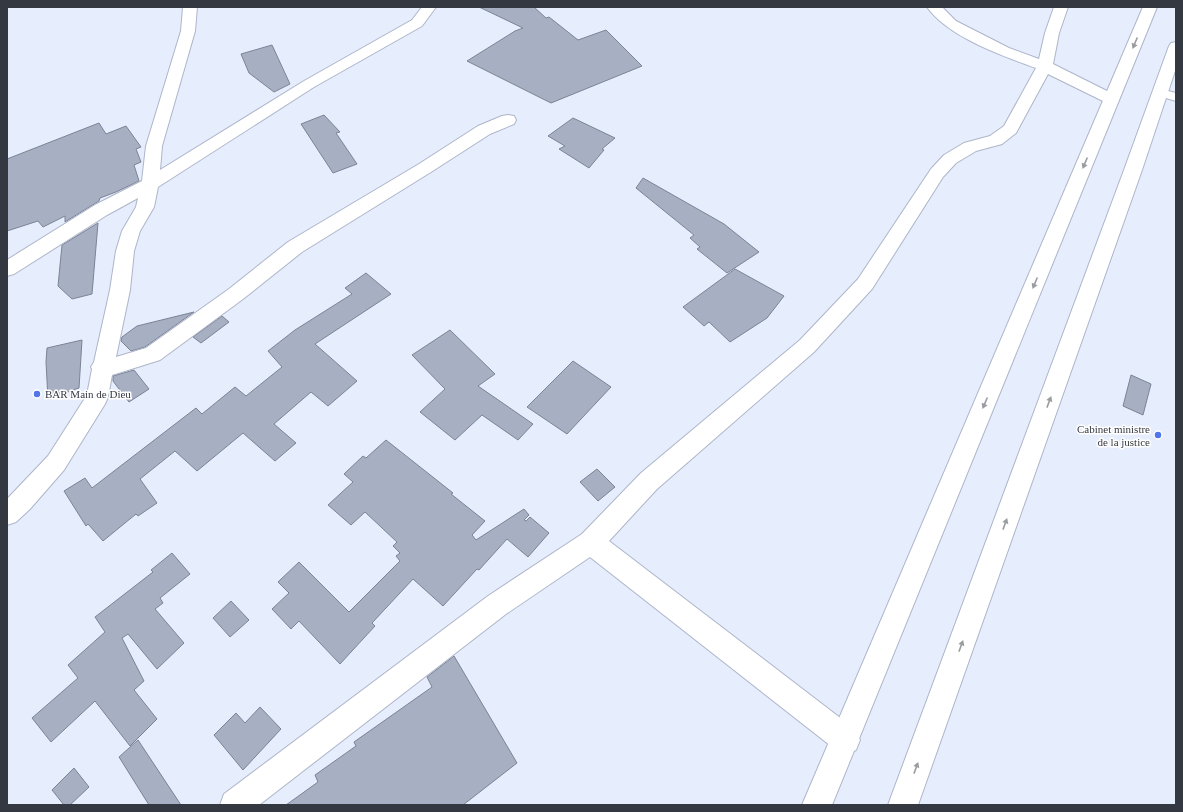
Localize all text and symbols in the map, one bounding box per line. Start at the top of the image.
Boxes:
one-way arrow [1131,37,1137,49]
one-way arrow [1082,158,1088,169]
one-way arrow [1032,278,1038,290]
place label: BAR Main de Dieu [45,388,131,400]
marker: BAR Main de Dieu [32,389,42,399]
one-way arrow [1047,395,1053,407]
one-way arrow [982,398,988,410]
place label: Cabinet ministre de la justice [1077,423,1150,448]
marker: Cabinet ministre de la justice [1153,430,1163,440]
one-way arrow [1003,517,1009,529]
one-way arrow [958,640,964,652]
one-way arrow [914,762,920,774]

